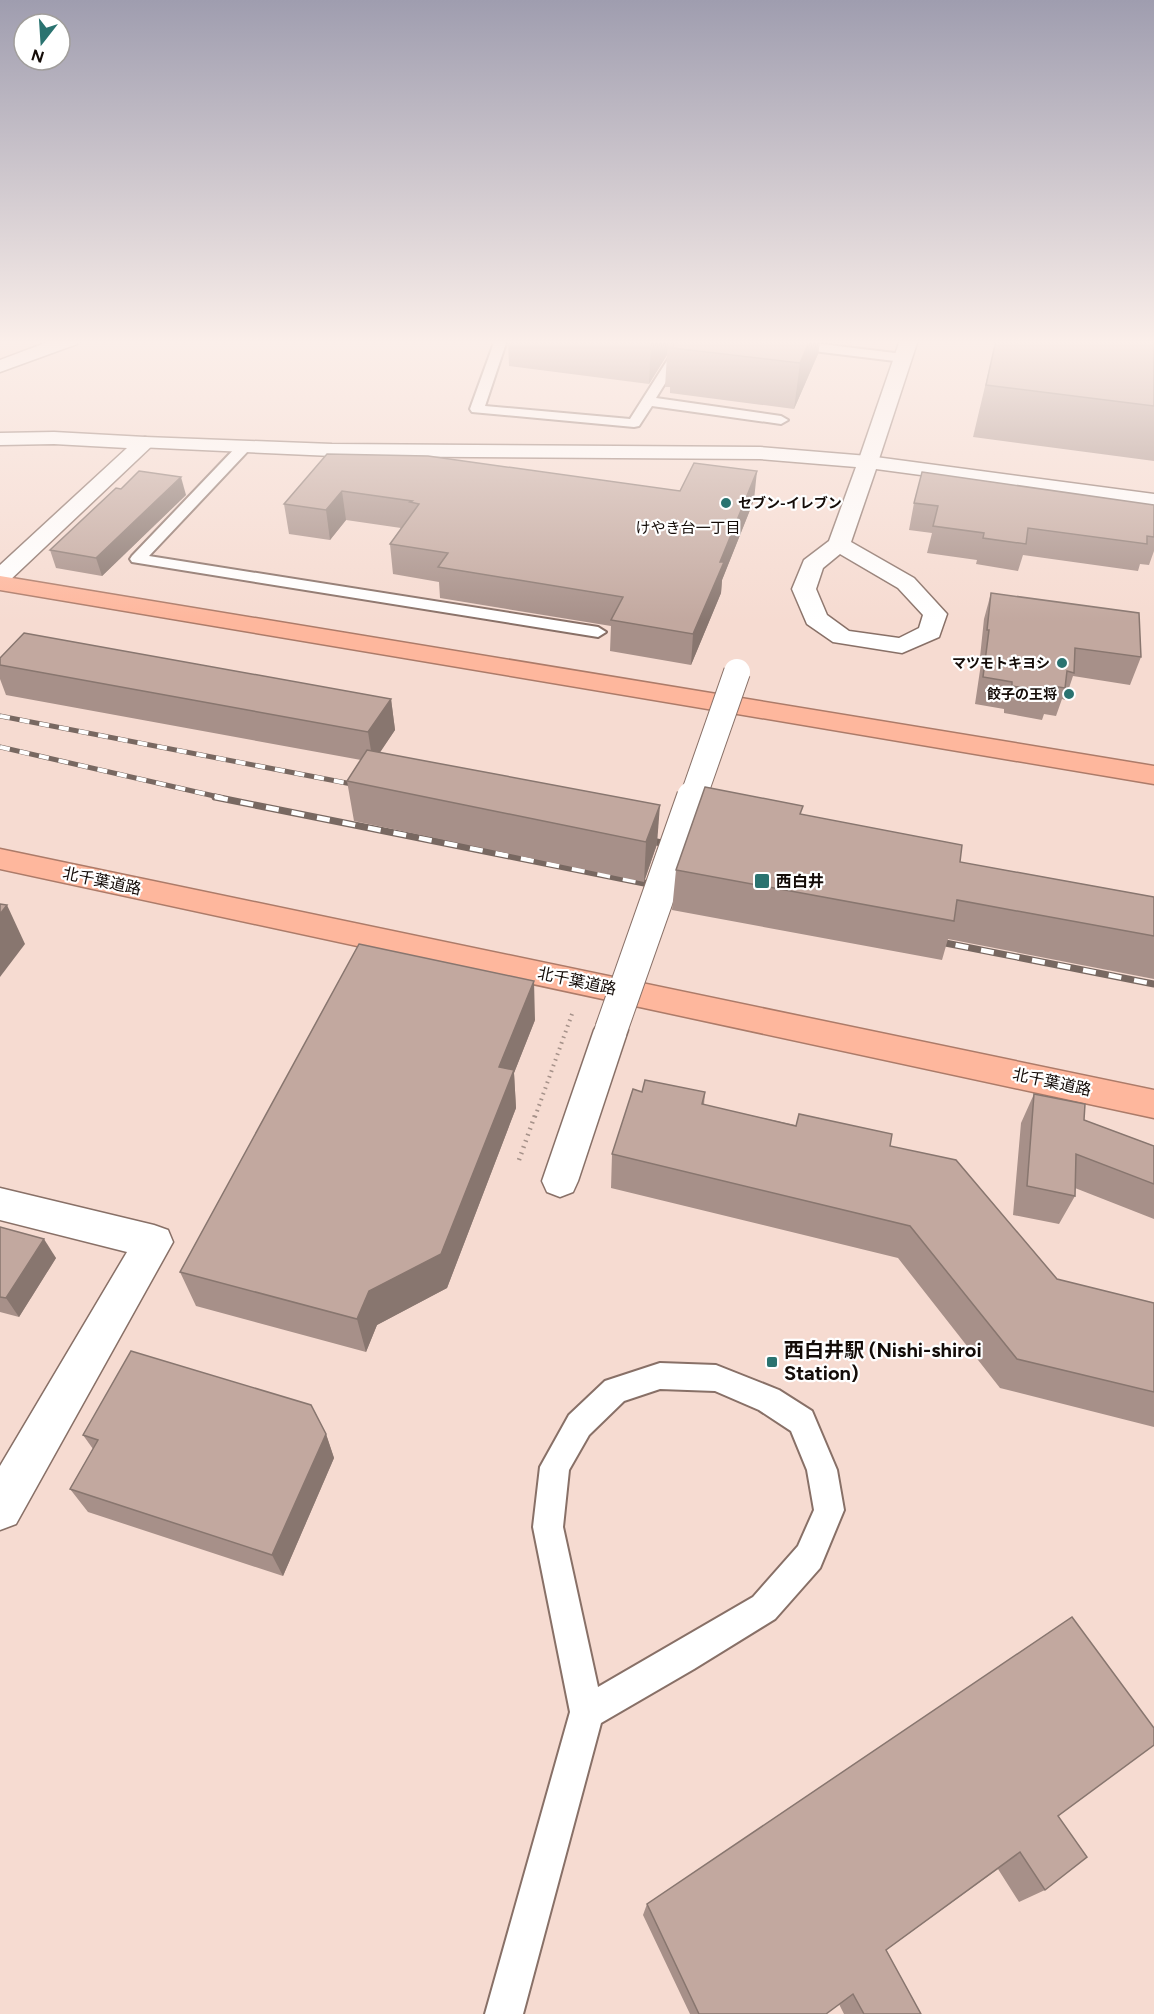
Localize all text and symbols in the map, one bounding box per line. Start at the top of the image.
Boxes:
north arrow [12,12,72,72]
text: N [29,45,46,67]
place label: セブン-イレブン [738,495,842,512]
marker: セブン-イレブン [719,496,733,510]
district label: けやき台一丁目 [635,519,741,537]
place label: マツモトキヨシ [952,655,1050,672]
marker: マツモトキヨシ [1055,656,1069,670]
place label: 餃子の王将 [987,686,1057,703]
marker: 餃子の王将 [1062,687,1076,701]
street label: 北千葉道路 [61,863,143,899]
marker: 西白井 [753,872,771,890]
place label: 西白井 [776,872,824,891]
street label: 北千葉道路 [536,963,618,999]
street label: 北千葉道路 [1011,1064,1093,1100]
place label: 西白井駅 (Nishi-shiroi Station) [784,1338,982,1385]
marker: 西白井駅 (Nishi-shiroi Station) [765,1355,779,1369]

